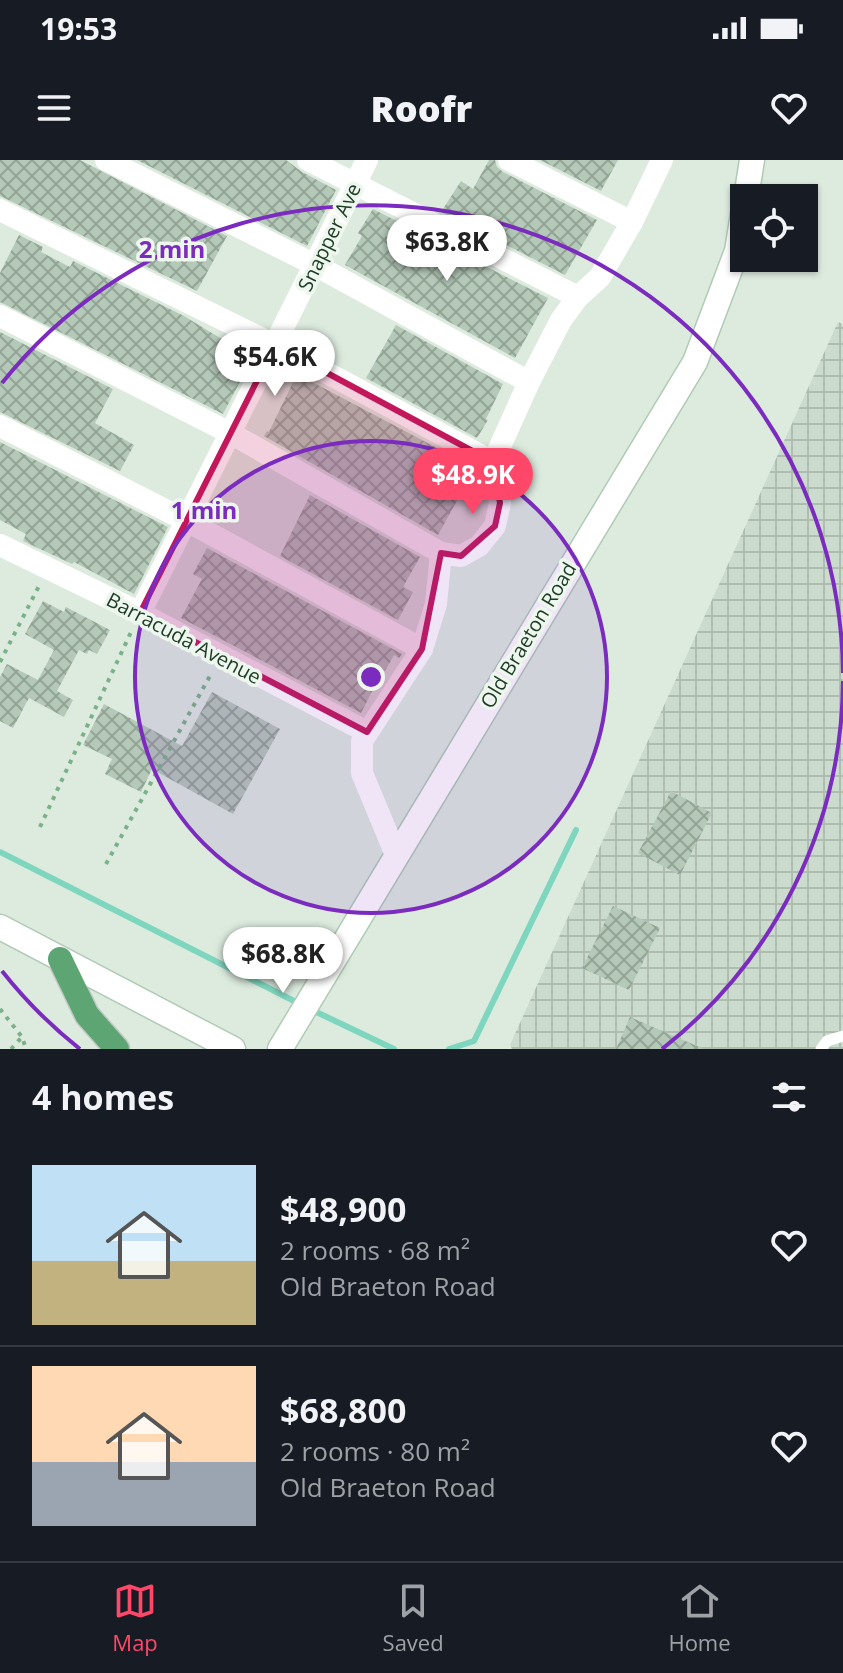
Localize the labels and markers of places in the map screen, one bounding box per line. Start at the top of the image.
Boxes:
pin: $63.8K [382,215,512,283]
pin: $54.6K [210,330,340,398]
pin: $48.9K [408,448,538,516]
centre of rings [357,663,385,691]
pin: $68.8K [218,927,348,995]

